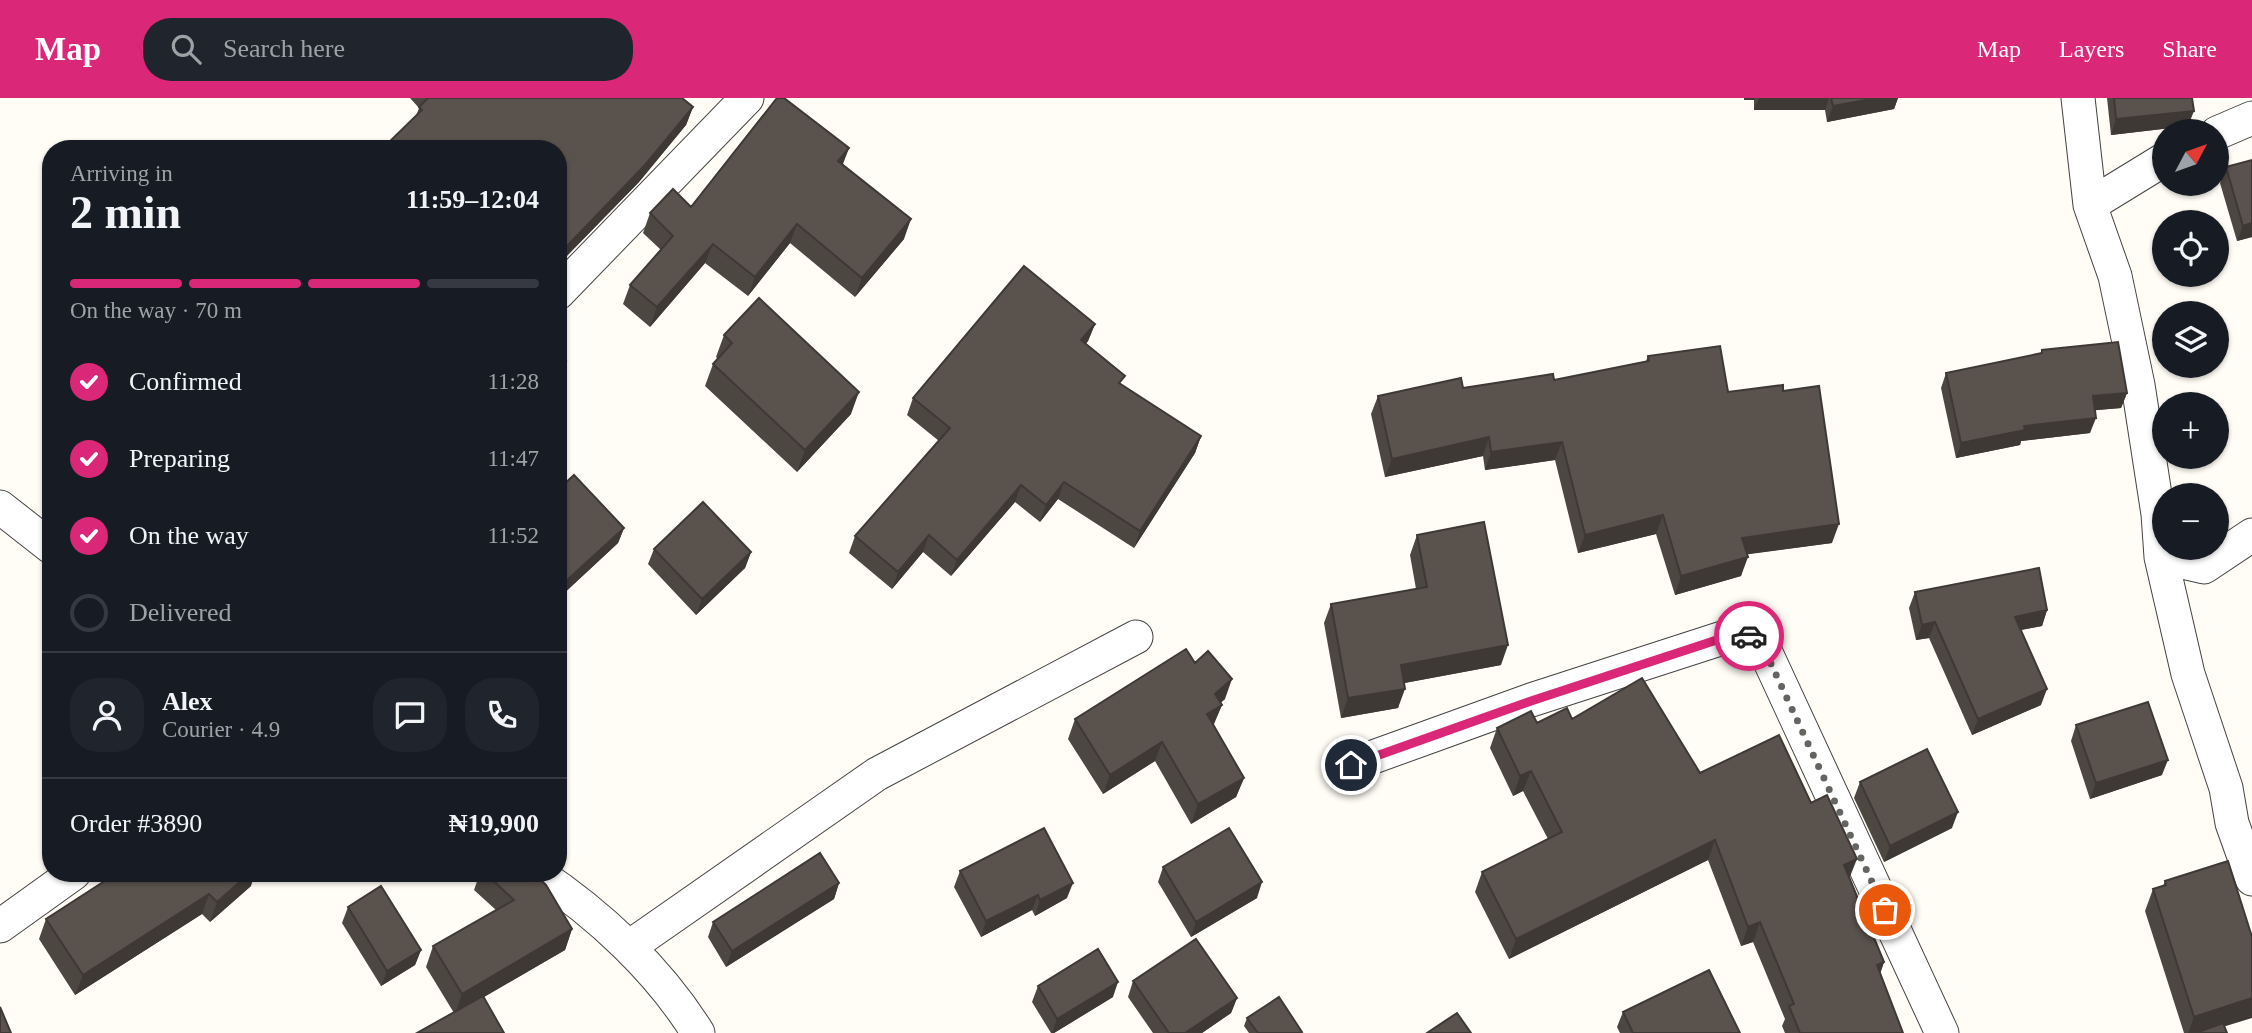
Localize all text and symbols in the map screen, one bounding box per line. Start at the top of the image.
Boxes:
search box [143,18,633,81]
icon: search [167,30,205,68]
text: Map [35,31,101,67]
text: Search here [223,34,345,63]
text: Map [1977,36,2021,62]
text: Layers [2059,36,2124,62]
text: Share [2162,36,2217,62]
north arrow [2152,119,2230,196]
map controls [2152,119,2229,560]
text: Arriving in [70,161,173,186]
text: 11:59–12:04 [406,185,539,214]
text: 2 min [70,187,181,238]
button: locate [2152,210,2229,287]
text: On the way · 70 m [70,298,242,323]
button: layers [2152,301,2229,378]
icon: check [70,363,108,401]
text: Confirmed [129,367,242,396]
text: 11:28 [487,369,539,394]
button: + [2152,392,2229,469]
icon: check [70,440,108,478]
text: Preparing [129,444,230,473]
text: 11:47 [487,446,539,471]
button: − [2152,483,2229,560]
icon: check [70,517,108,555]
text: On the way [129,521,249,550]
text: 11:52 [487,523,539,548]
text: Delivered [129,598,232,627]
courier [1714,601,1784,671]
icon: car [1730,617,1768,655]
button: person [70,678,144,752]
button: chat [373,678,447,752]
button: phone [465,678,539,752]
text: Alex [162,687,213,716]
text: Courier · 4.9 [162,717,280,742]
pin [1321,735,1381,795]
icon: home [1332,746,1370,784]
text: Order #3890 [70,809,202,838]
text: ₦19,900 [449,809,539,838]
pin [1855,880,1915,940]
icon: bag [1866,891,1904,929]

